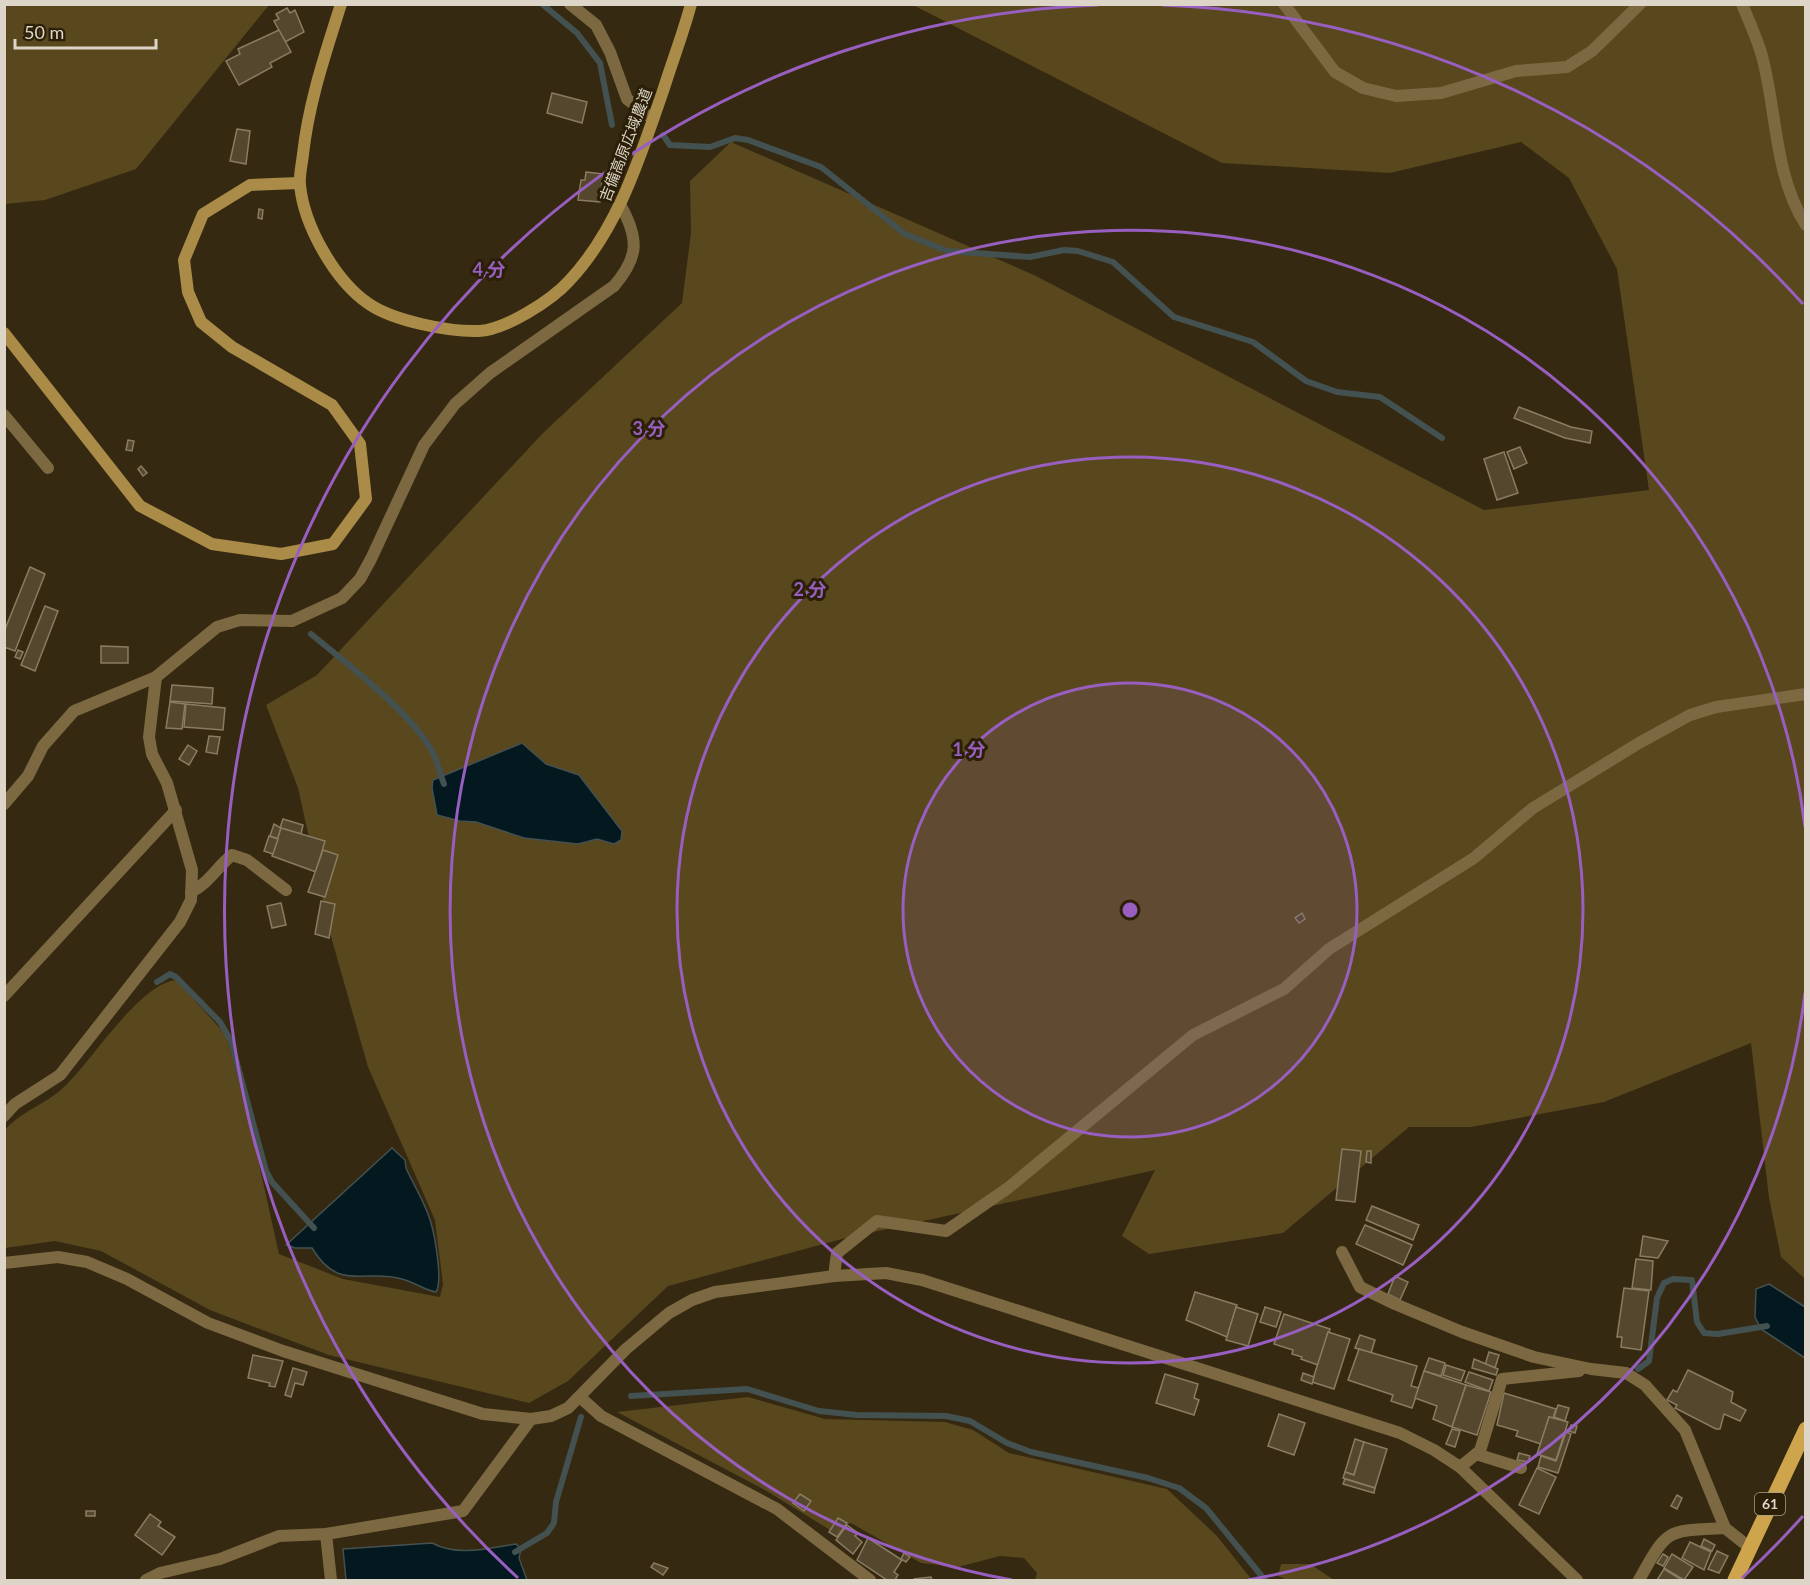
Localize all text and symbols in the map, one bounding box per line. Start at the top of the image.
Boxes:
scale bar [15,12,156,50]
text: 50 m [24,21,64,43]
street label: 吉備高原広域農道 [595,85,655,204]
text: 4 分 [473,258,505,280]
text: 3 分 [633,417,665,439]
text: 2 分 [794,578,826,600]
text: 1 分 [953,738,985,760]
centre of rings [1120,900,1140,920]
road number: 61 [1755,1493,1785,1515]

